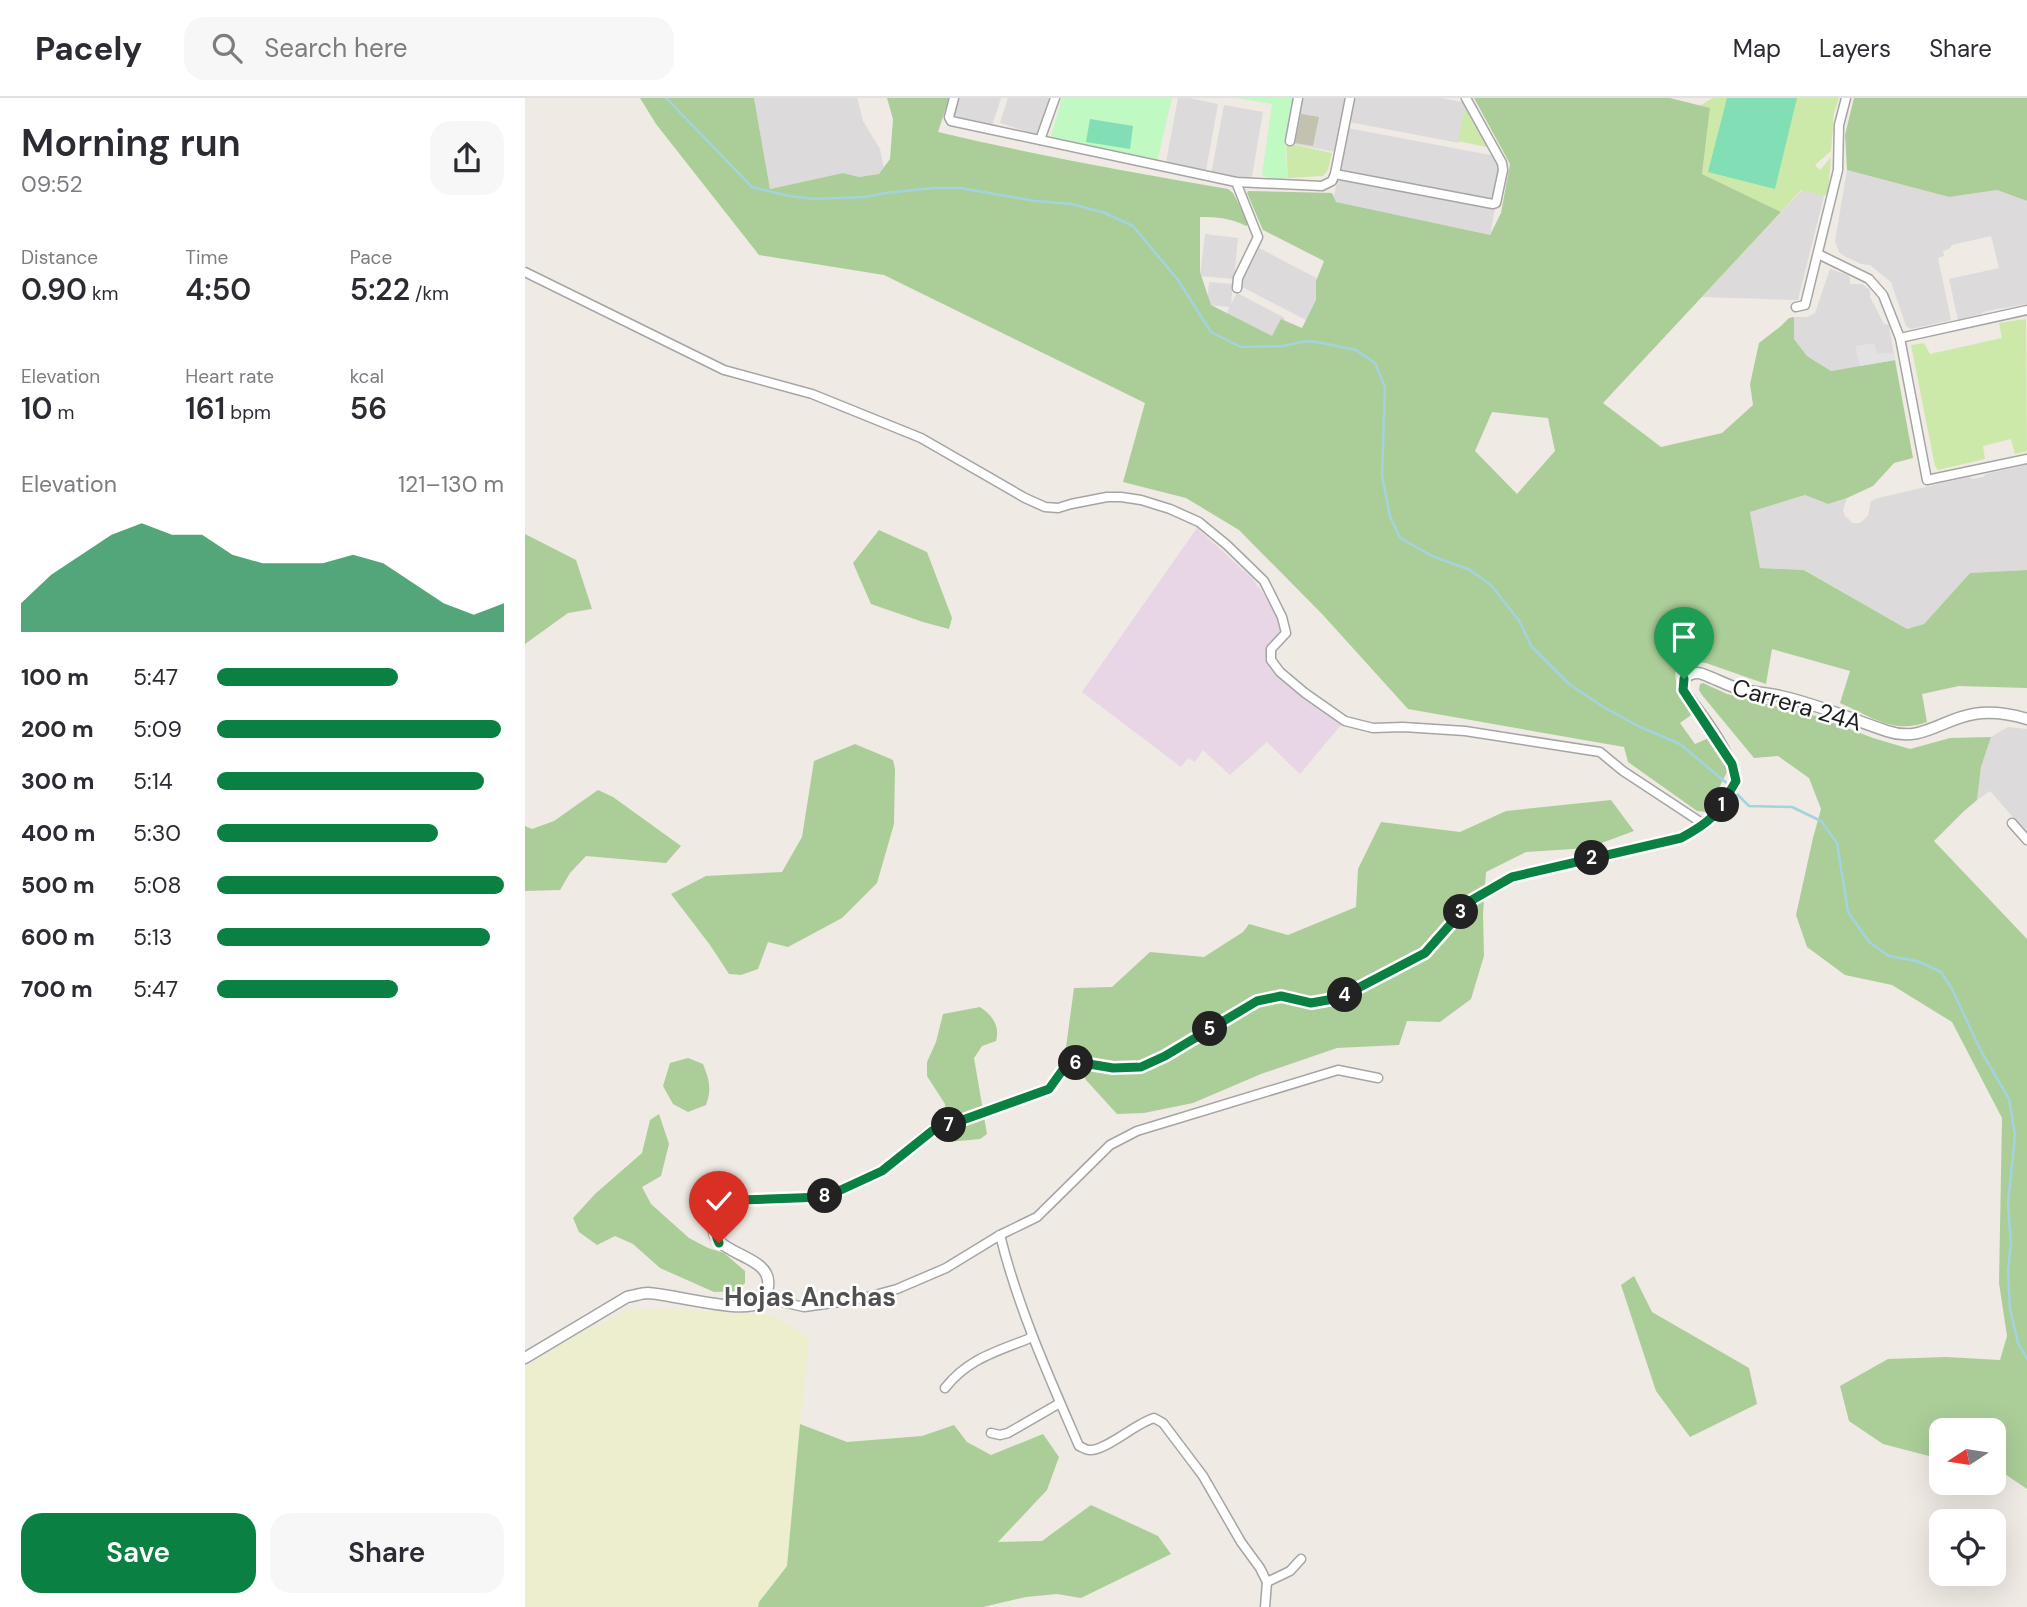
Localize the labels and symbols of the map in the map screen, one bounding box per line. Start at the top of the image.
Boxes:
pin [1654,607,1714,679]
street label: Carrera 24A [1729,671,1866,738]
pin: 1 [1705,788,1739,822]
pin: 2 [1575,840,1609,876]
pin: 3 [1443,894,1479,930]
pin: 4 [1327,978,1363,1012]
pin: 5 [1193,1012,1227,1046]
pin: 6 [1059,1046,1093,1080]
pin: 7 [931,1108,967,1142]
pin [689,1171,749,1243]
pin: 8 [807,1178,843,1214]
district label: Hojas Anchas [724,1280,896,1314]
north arrow [1929,1418,2005,1494]

